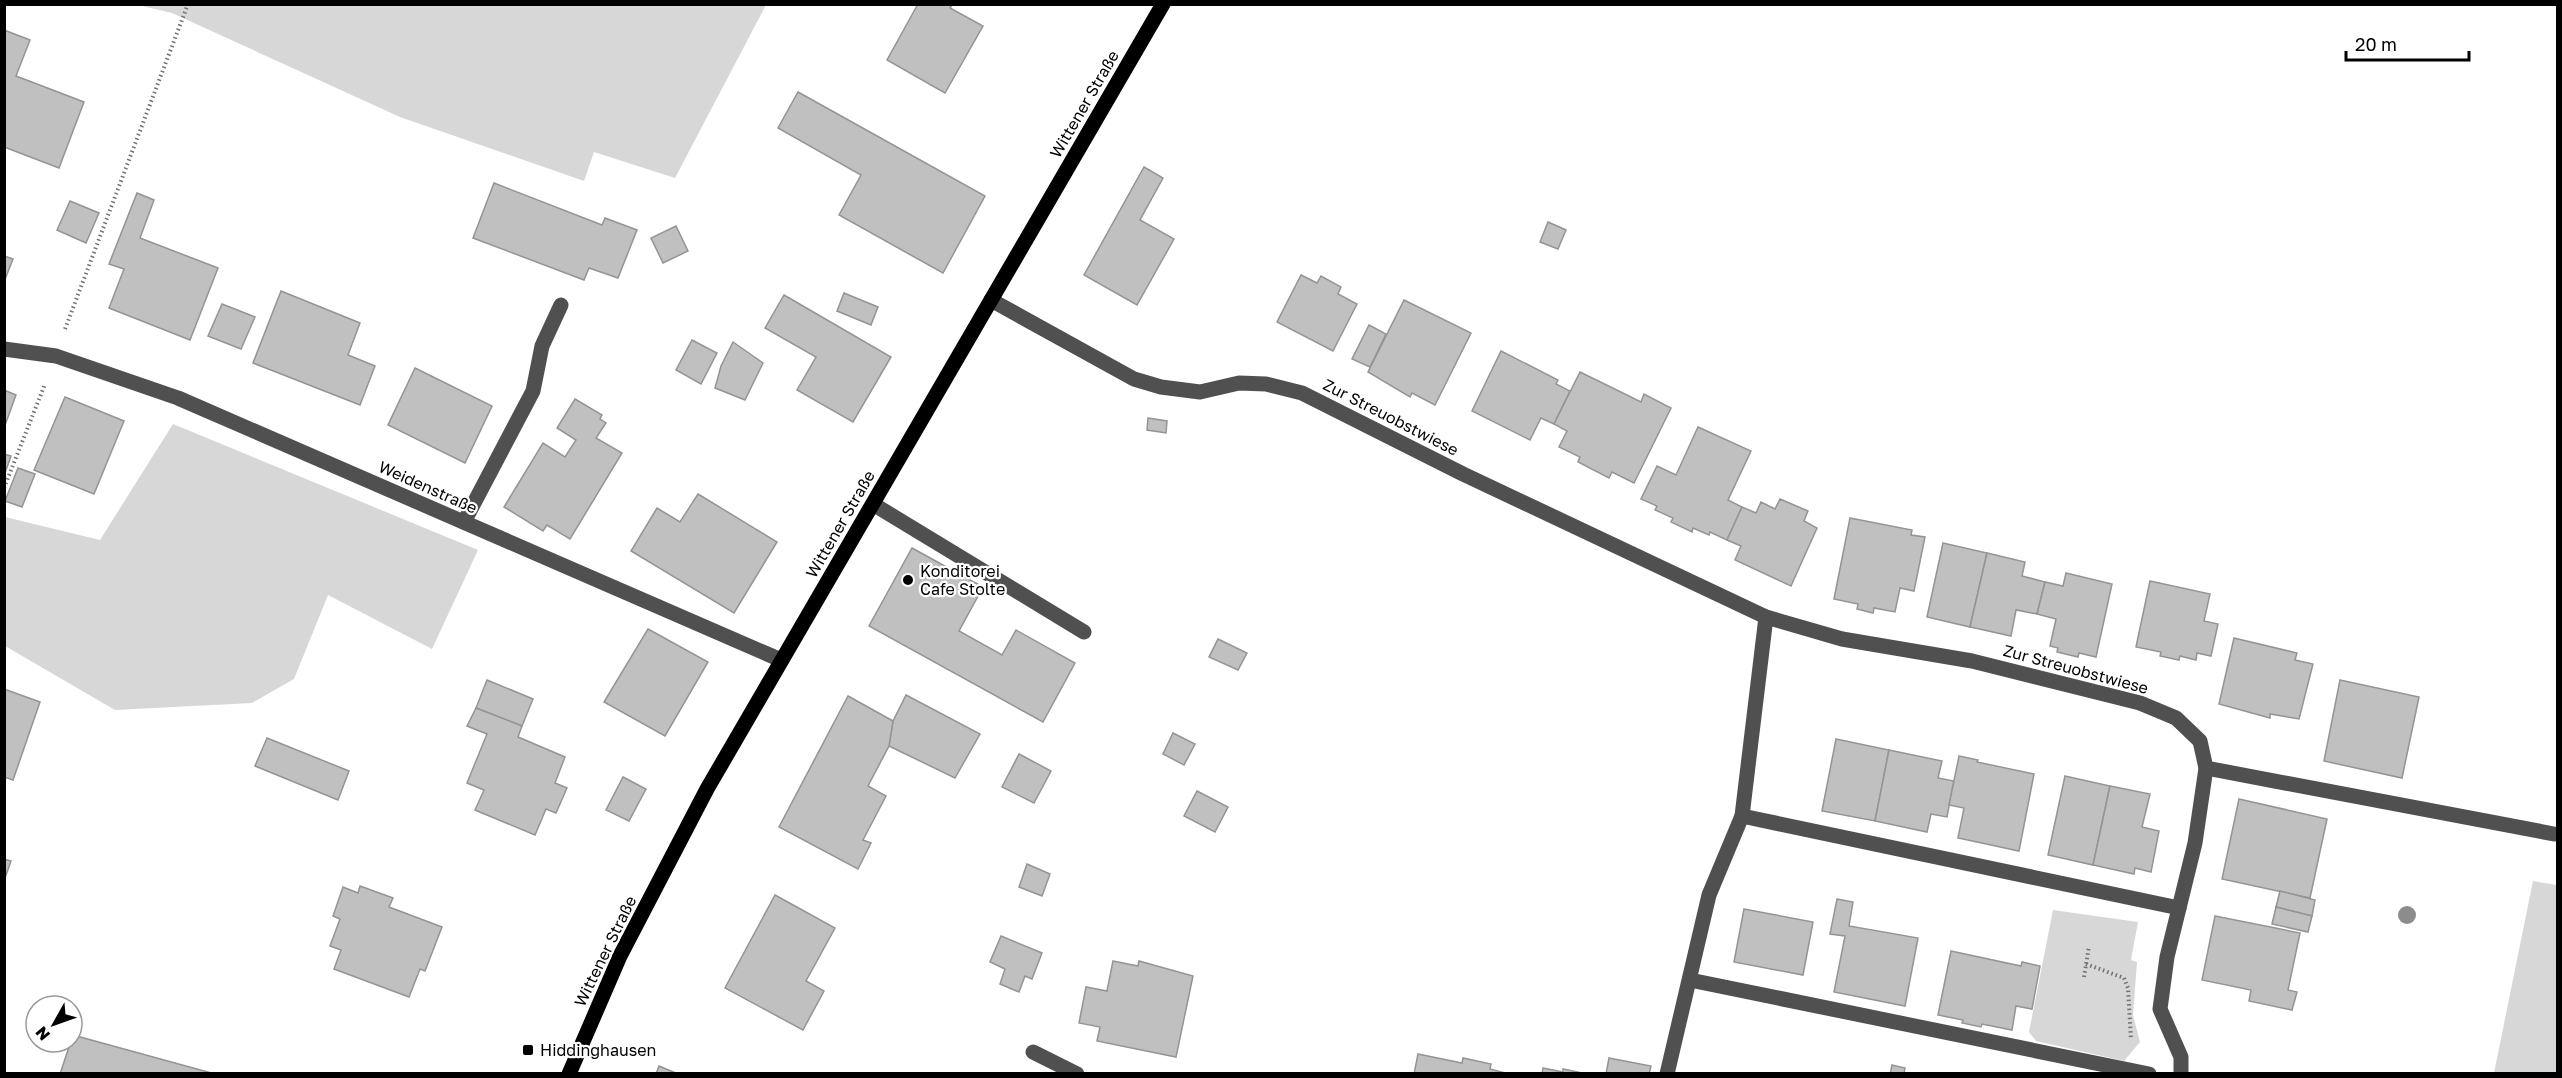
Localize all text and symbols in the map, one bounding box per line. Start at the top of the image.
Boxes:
scale bar [2346,24,2469,62]
text: 20 m [2355,33,2397,55]
street label: Wittener Straße [1045,47,1123,161]
street label: Zur Streuobstwiese [1320,374,1462,460]
street label: Weidenstraße [376,456,480,518]
street label: Wittener Straße [801,467,879,581]
place label: Konditorei Cafe Stolte [920,561,1005,599]
marker: Konditorei Cafe Stolte [901,573,915,587]
street label: Zur Streuobstwiese [2001,640,2151,698]
street label: Wittener Straße [570,892,640,1010]
north arrow [24,994,84,1054]
text: N [31,1023,54,1045]
place label: Hiddinghausen [540,1040,656,1060]
marker: Hiddinghausen [521,1043,535,1057]

